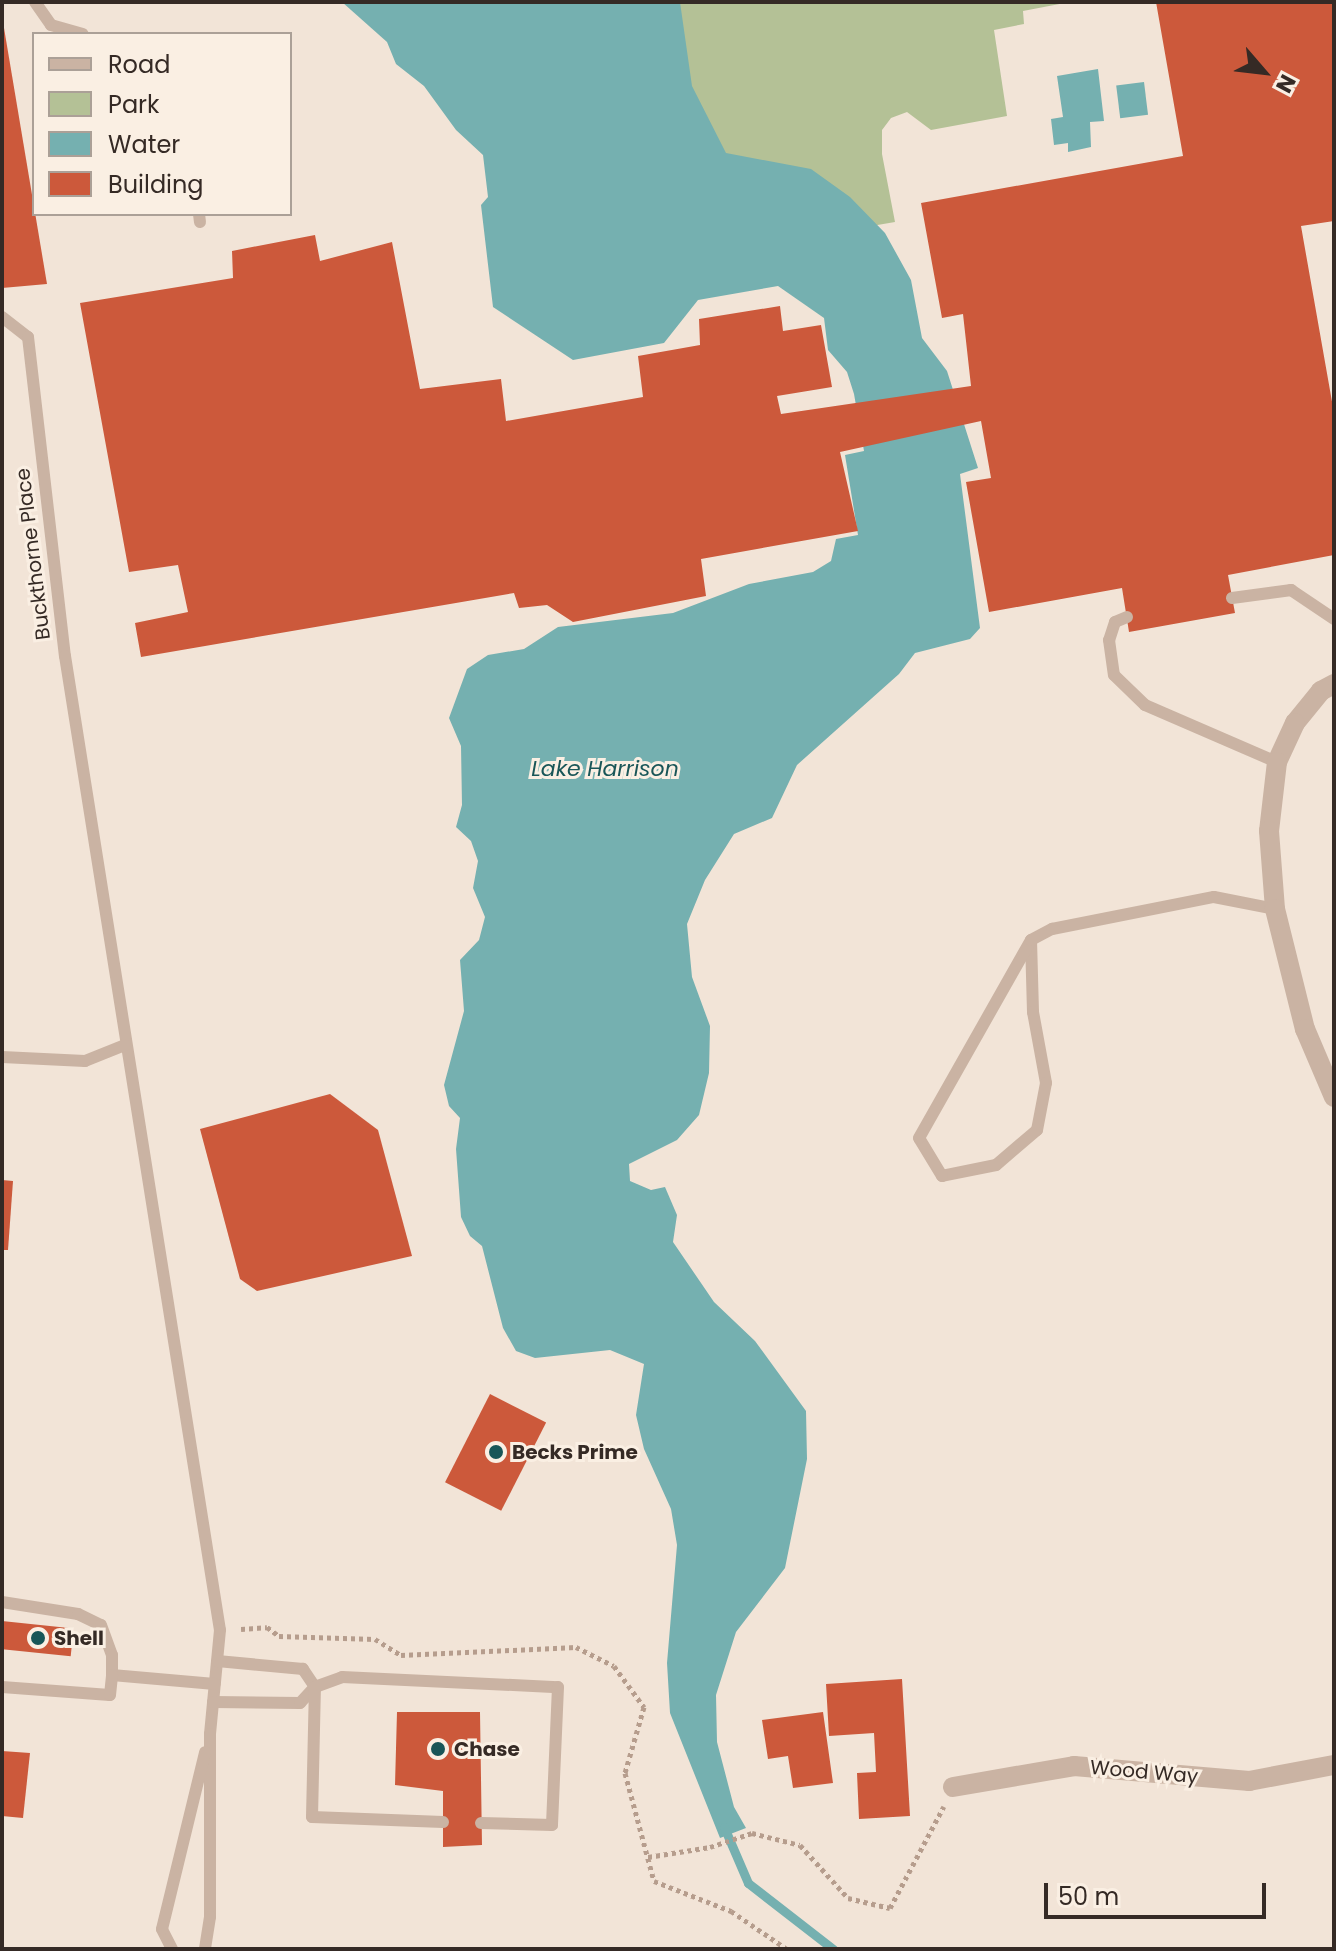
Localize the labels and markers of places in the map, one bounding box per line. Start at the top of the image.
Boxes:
place label: Becks Prime [512,1440,638,1464]
marker: Becks Prime [487,1443,505,1461]
place label: Shell [54,1626,104,1650]
marker: Shell [29,1629,47,1647]
place label: Chase [454,1737,520,1761]
marker: Chase [429,1740,447,1758]

